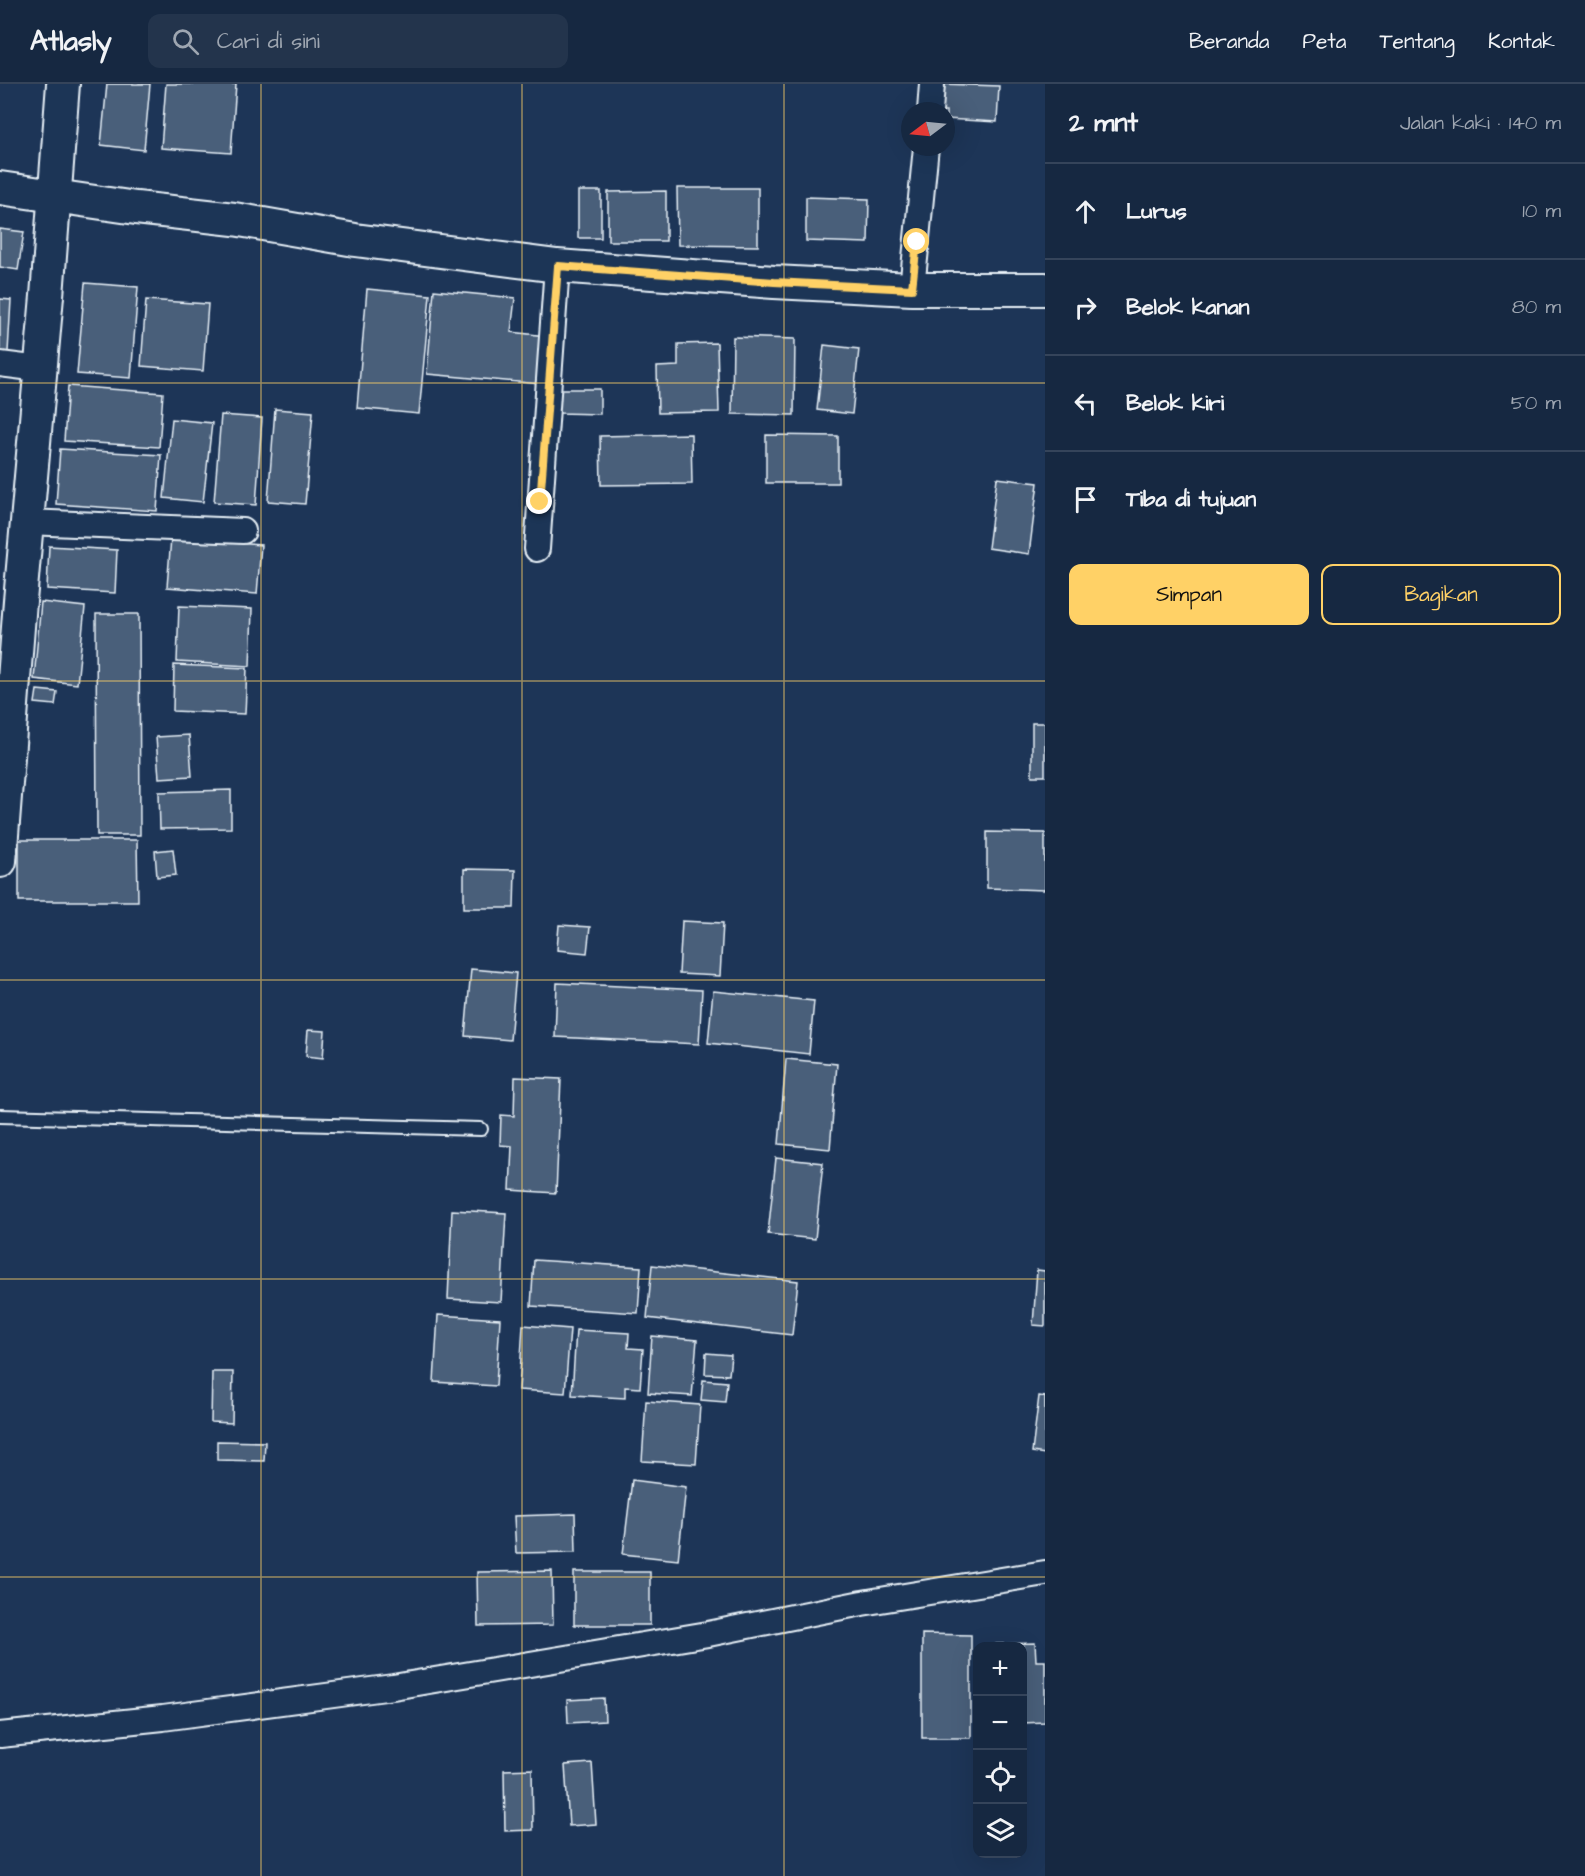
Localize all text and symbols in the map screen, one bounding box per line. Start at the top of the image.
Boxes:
search box [148,14,568,68]
text: Atlasly [30,22,112,61]
icon: search [169,25,202,58]
text: Cari di sini [217,26,320,57]
text: Beranda [1189,27,1270,56]
text: Peta [1303,27,1346,56]
text: Tentang [1379,27,1455,56]
text: Kontak [1488,27,1555,56]
north arrow [901,102,955,156]
text: 2 mnt [1069,105,1138,141]
text: Jalan kaki · 140 m [1400,109,1561,137]
icon: ahead [1069,195,1102,228]
text: Lurus [1126,196,1187,227]
text: 10 m [1522,197,1561,225]
route start [903,228,929,254]
icon: right [1069,291,1102,324]
text: Belok kanan [1126,292,1250,323]
text: 80 m [1512,293,1561,321]
icon: left [1069,387,1102,420]
text: Belok kiri [1126,388,1224,419]
text: 50 m [1511,389,1561,417]
icon: arrive [1069,483,1102,516]
text: Tiba di tujuan [1126,484,1256,515]
route end [526,488,552,514]
button: Simpan [1069,564,1309,625]
button: Bagikan [1321,564,1561,625]
map controls [973,1642,1027,1858]
button: + [973,1642,1027,1696]
button: − [973,1696,1027,1750]
button: locate [973,1750,1027,1804]
button: layers [973,1804,1027,1858]

